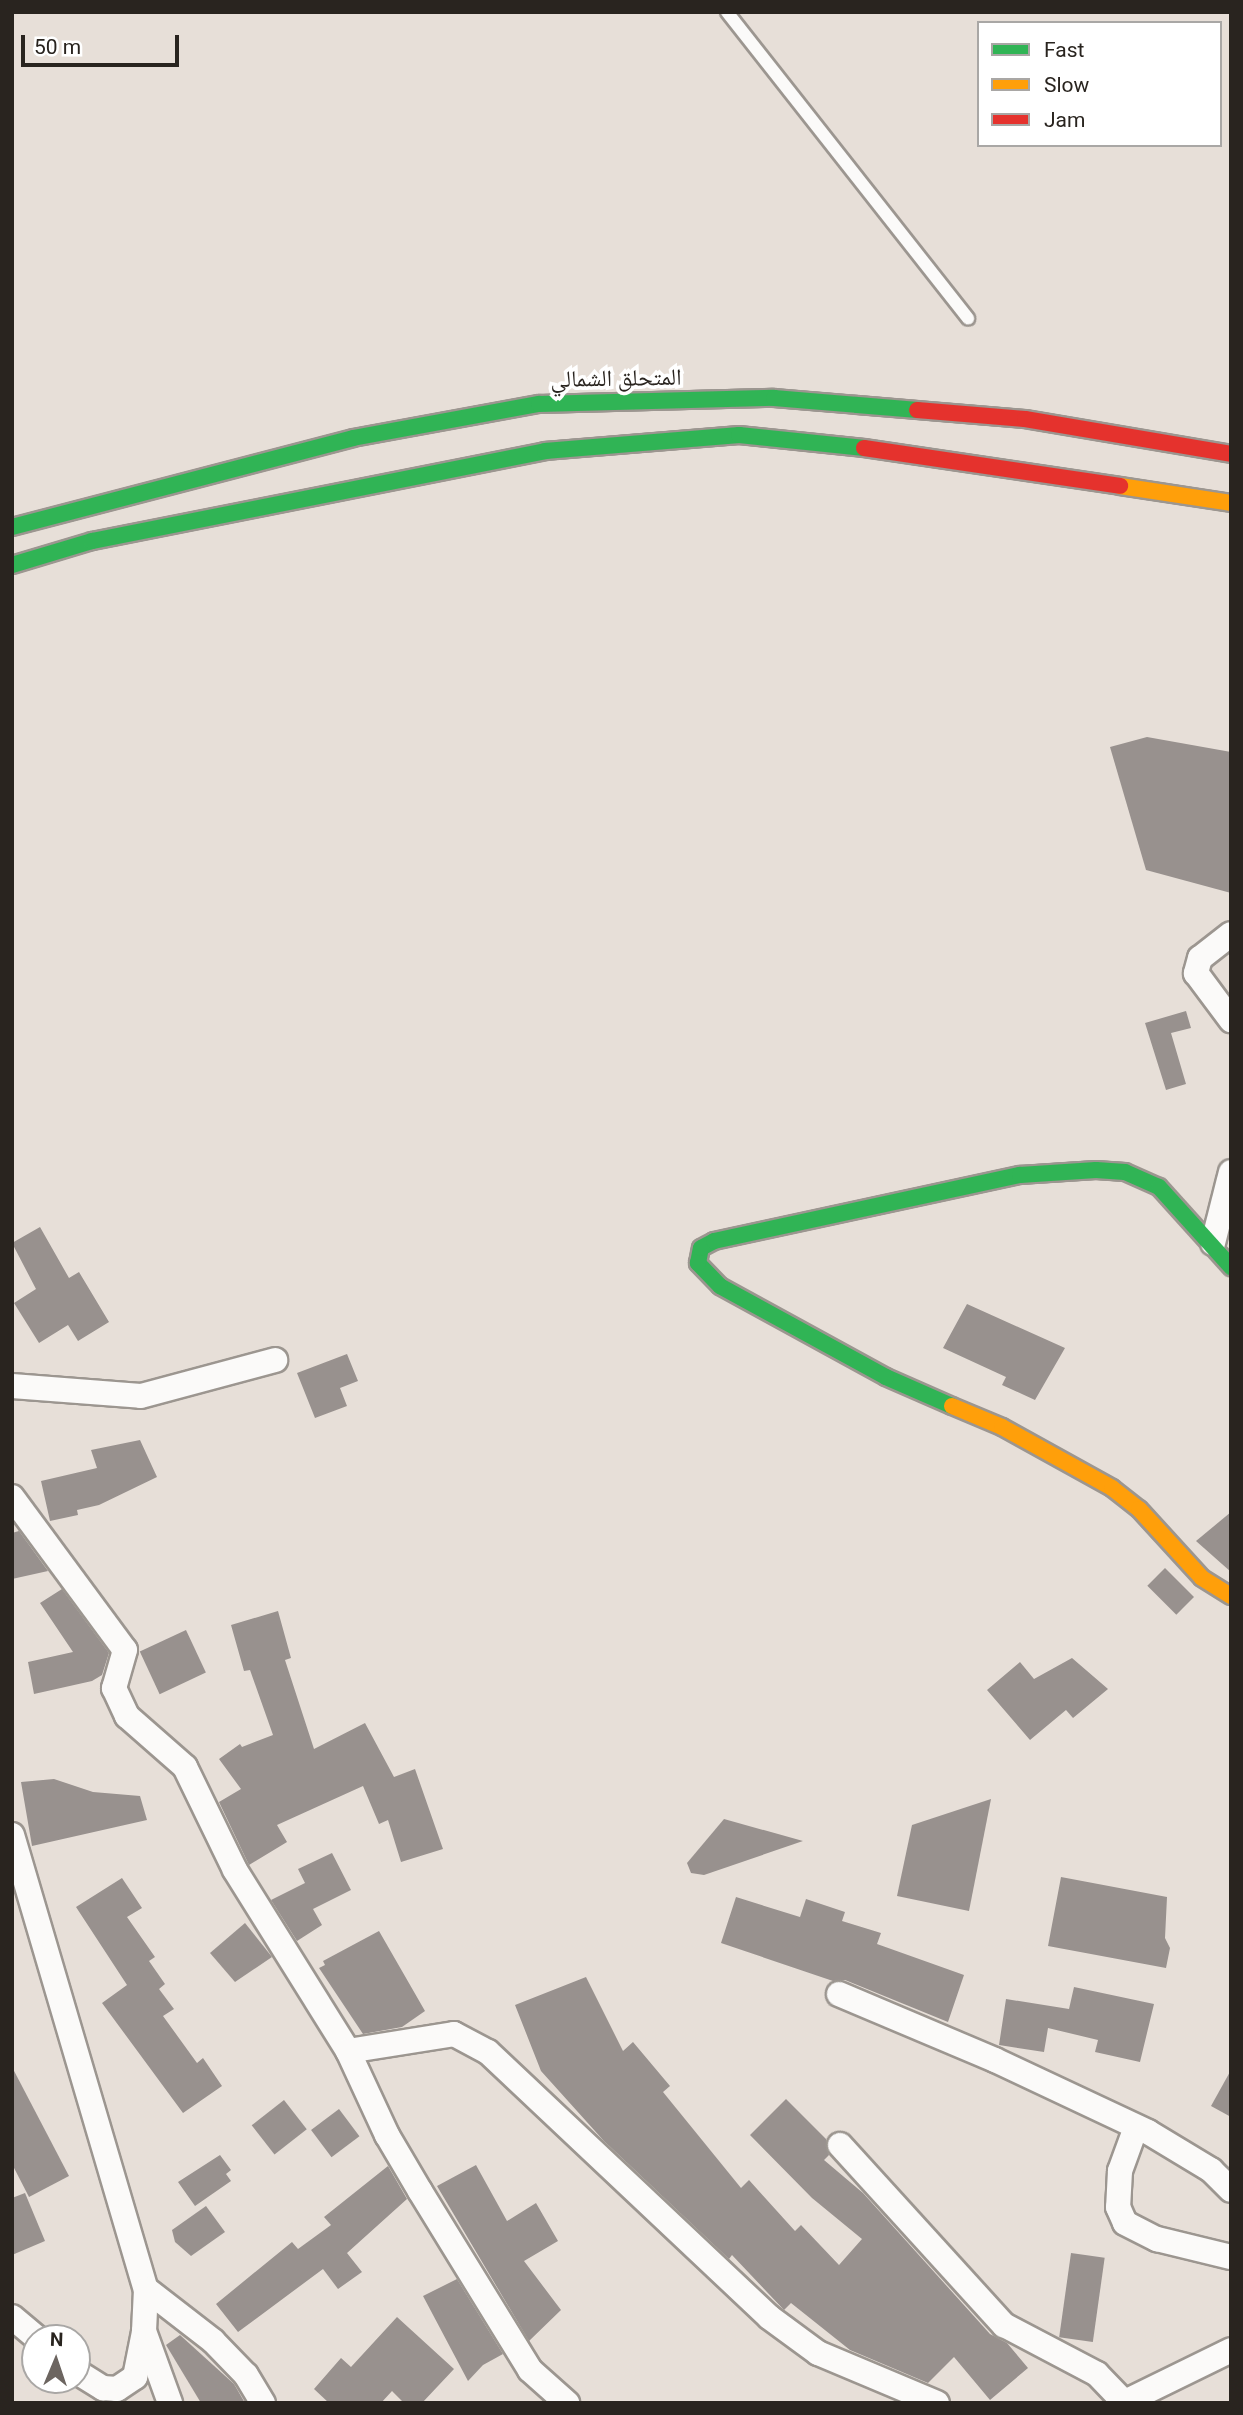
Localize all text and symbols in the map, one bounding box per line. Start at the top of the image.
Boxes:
scale bar [24,21,182,65]
legend [977,21,1222,147]
text: 50 m [34,35,81,59]
text: Fast [1044,38,1084,62]
text: Slow [1044,73,1089,97]
text: Jam [1044,108,1085,132]
street label: المتحلق الشمالي [550,364,682,394]
north arrow [21,2324,91,2394]
text: N [50,2328,64,2351]

